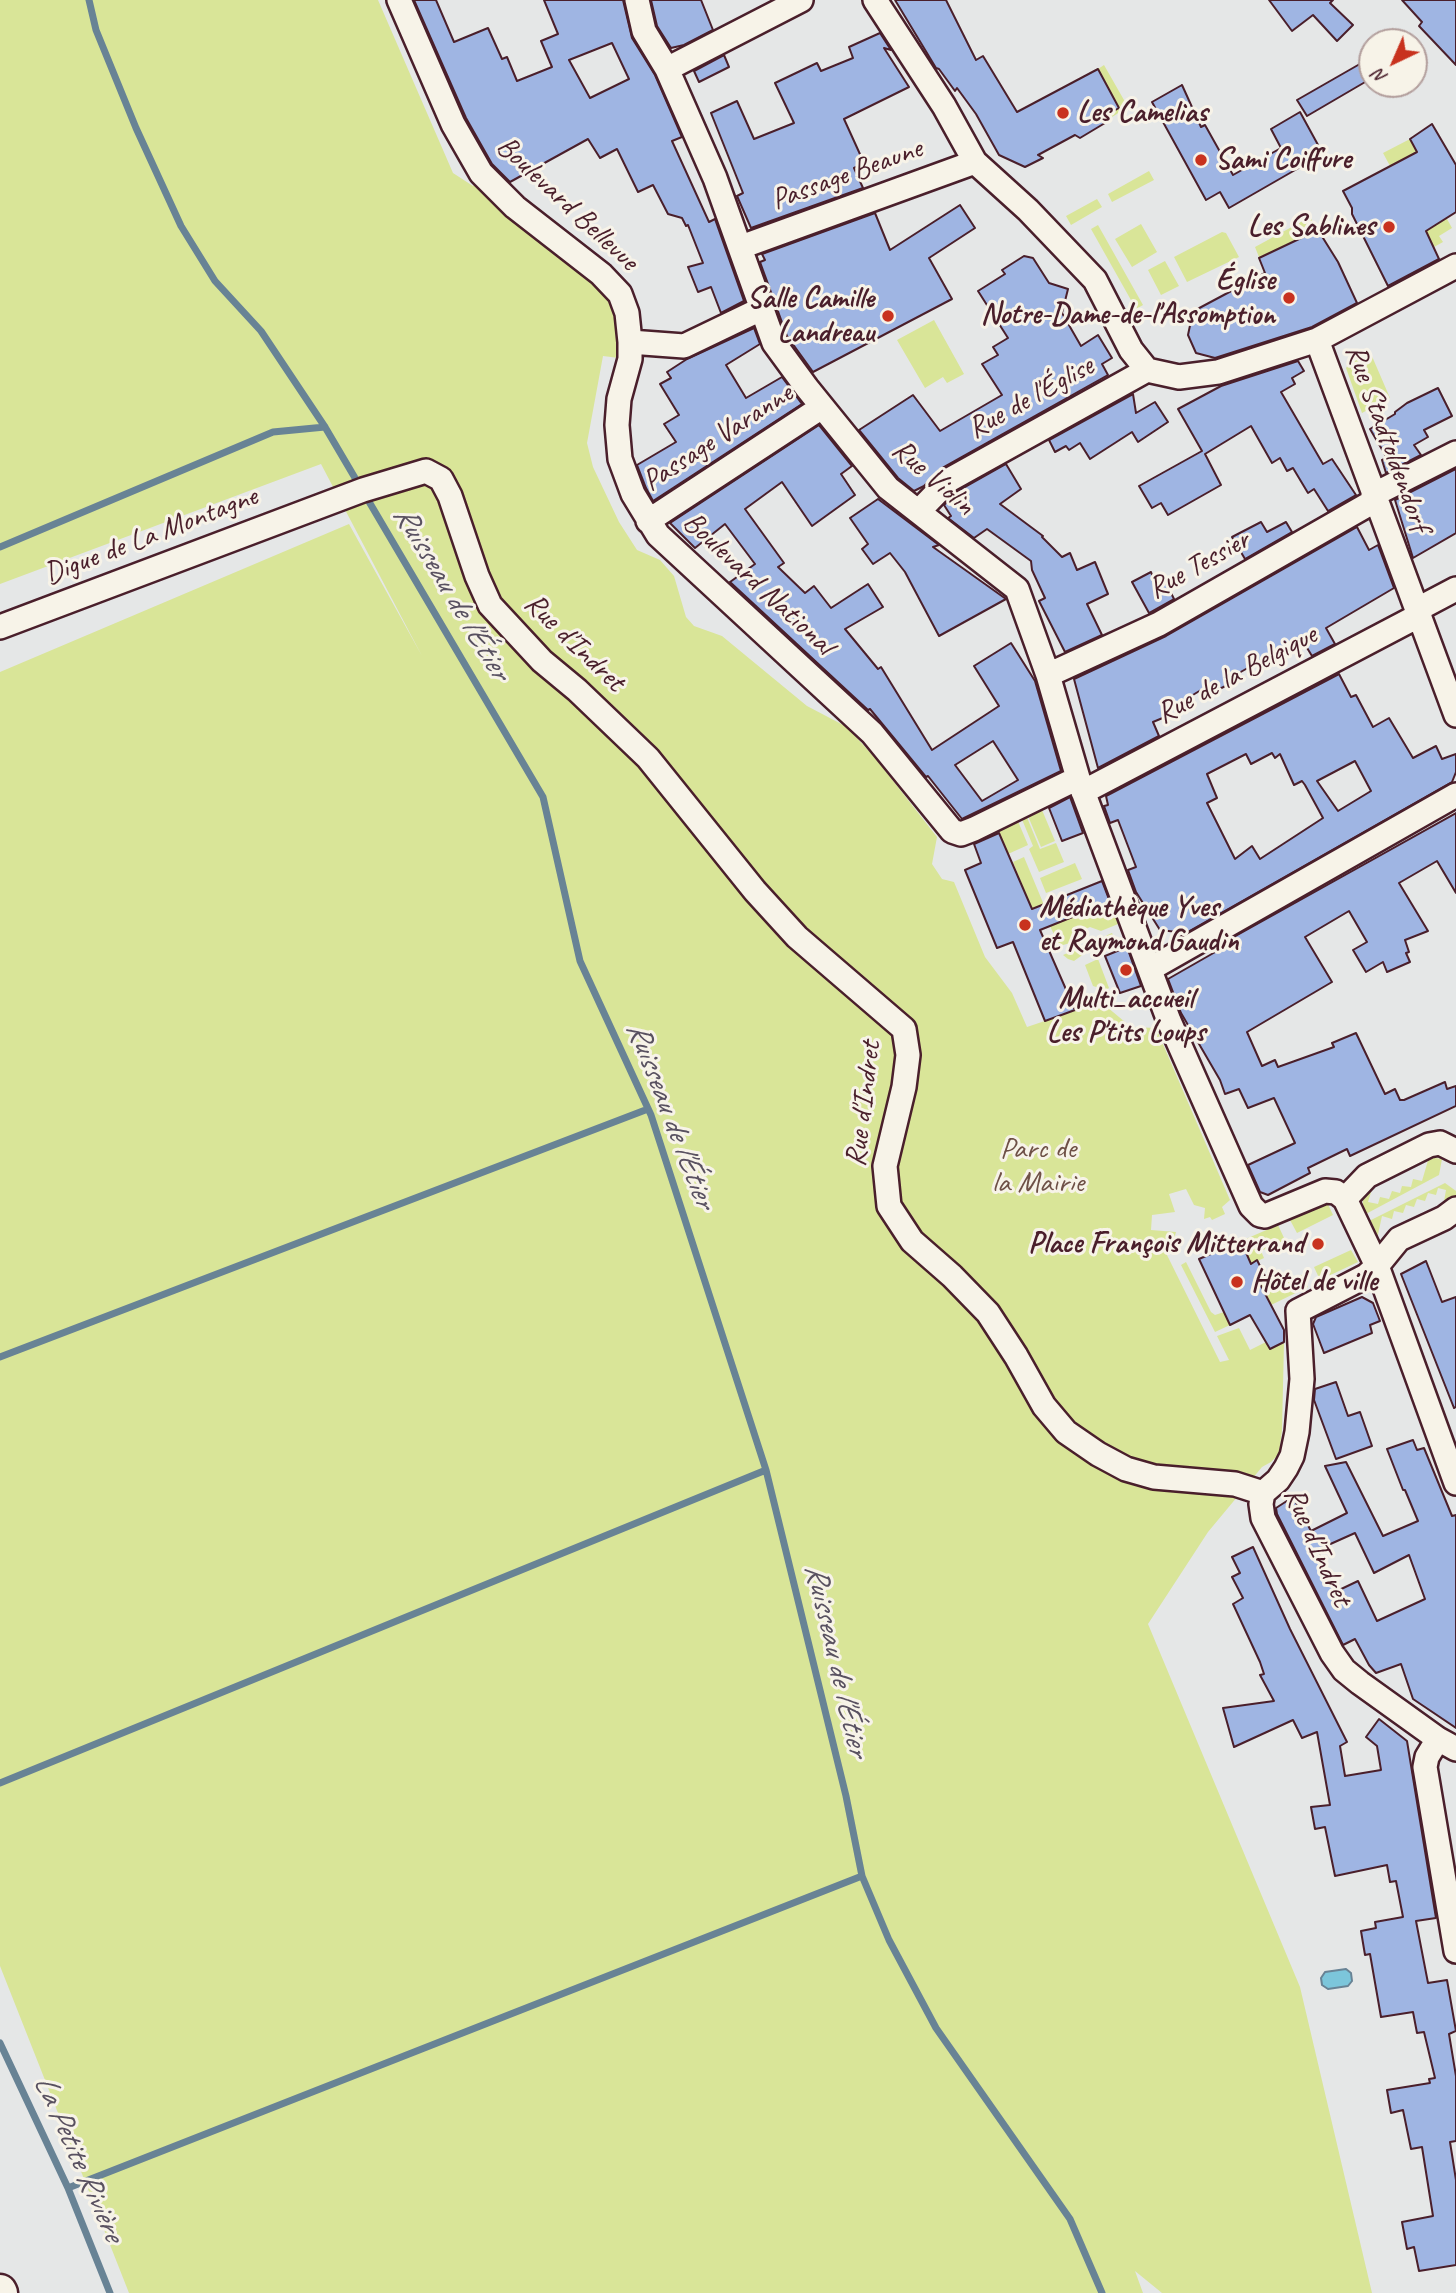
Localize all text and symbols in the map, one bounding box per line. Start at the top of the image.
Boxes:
north arrow [1358,28,1428,98]
text: N [1367,64,1392,89]
place label: Les Camelias [1077,95,1207,131]
marker: Les Camelias [1055,105,1071,121]
street label: Boulevard Bellevue [488,129,646,279]
street label: Passage Beaune [767,131,927,219]
place label: Sami Coiffure [1215,142,1351,178]
marker: Sami Coiffure [1193,152,1209,168]
place label: Les Sablines [1248,209,1375,245]
marker: Les Sablines [1381,219,1397,235]
place label: Église Notre-Dame-de-l'Assomption [981,263,1275,334]
place label: Salle Camille Landreau [747,281,874,352]
marker: Église Notre-Dame-de-l'Assomption [1281,290,1297,306]
marker: Salle Camille Landreau [880,308,896,324]
street label: Rue Stadtoldendorf [1337,340,1437,536]
street label: Rue de l'Église [962,349,1100,447]
street label: Passage Varanne [636,376,800,500]
street label: Rue Violin [884,432,982,524]
street label: Digue de La Montagne [39,479,263,593]
water label: Ruisseau de l'Étier [384,499,518,687]
street label: Boulevard National [675,505,841,663]
street label: Rue Tessier [1142,522,1256,608]
street label: Rue d'Indret [516,586,632,700]
street label: Rue de la Belgique [1151,618,1323,732]
place label: Médiathèque Yves et Raymond Gaudin [1039,890,1239,960]
marker: Médiathèque Yves et Raymond Gaudin [1017,917,1033,933]
marker: Multi_accueil Les P'tits Loups [1118,962,1134,978]
place label: Multi_accueil Les P'tits Loups [1047,981,1205,1052]
water label: Ruisseau de l'Étier [617,1017,723,1213]
street label: Rue d'Indret [838,1039,890,1169]
park label: Parc de la Mairie [992,1131,1084,1202]
place label: Place François Mitterrand [1028,1226,1304,1262]
marker: Place François Mitterrand [1310,1236,1326,1252]
place label: Hôtel de ville [1251,1264,1378,1300]
marker: Hôtel de ville [1229,1274,1245,1290]
street label: Rue d'Indret [1275,1482,1359,1612]
water label: Ruisseau de l'Étier [795,1560,877,1760]
water label: La Petite Rivière [24,2069,132,2247]

